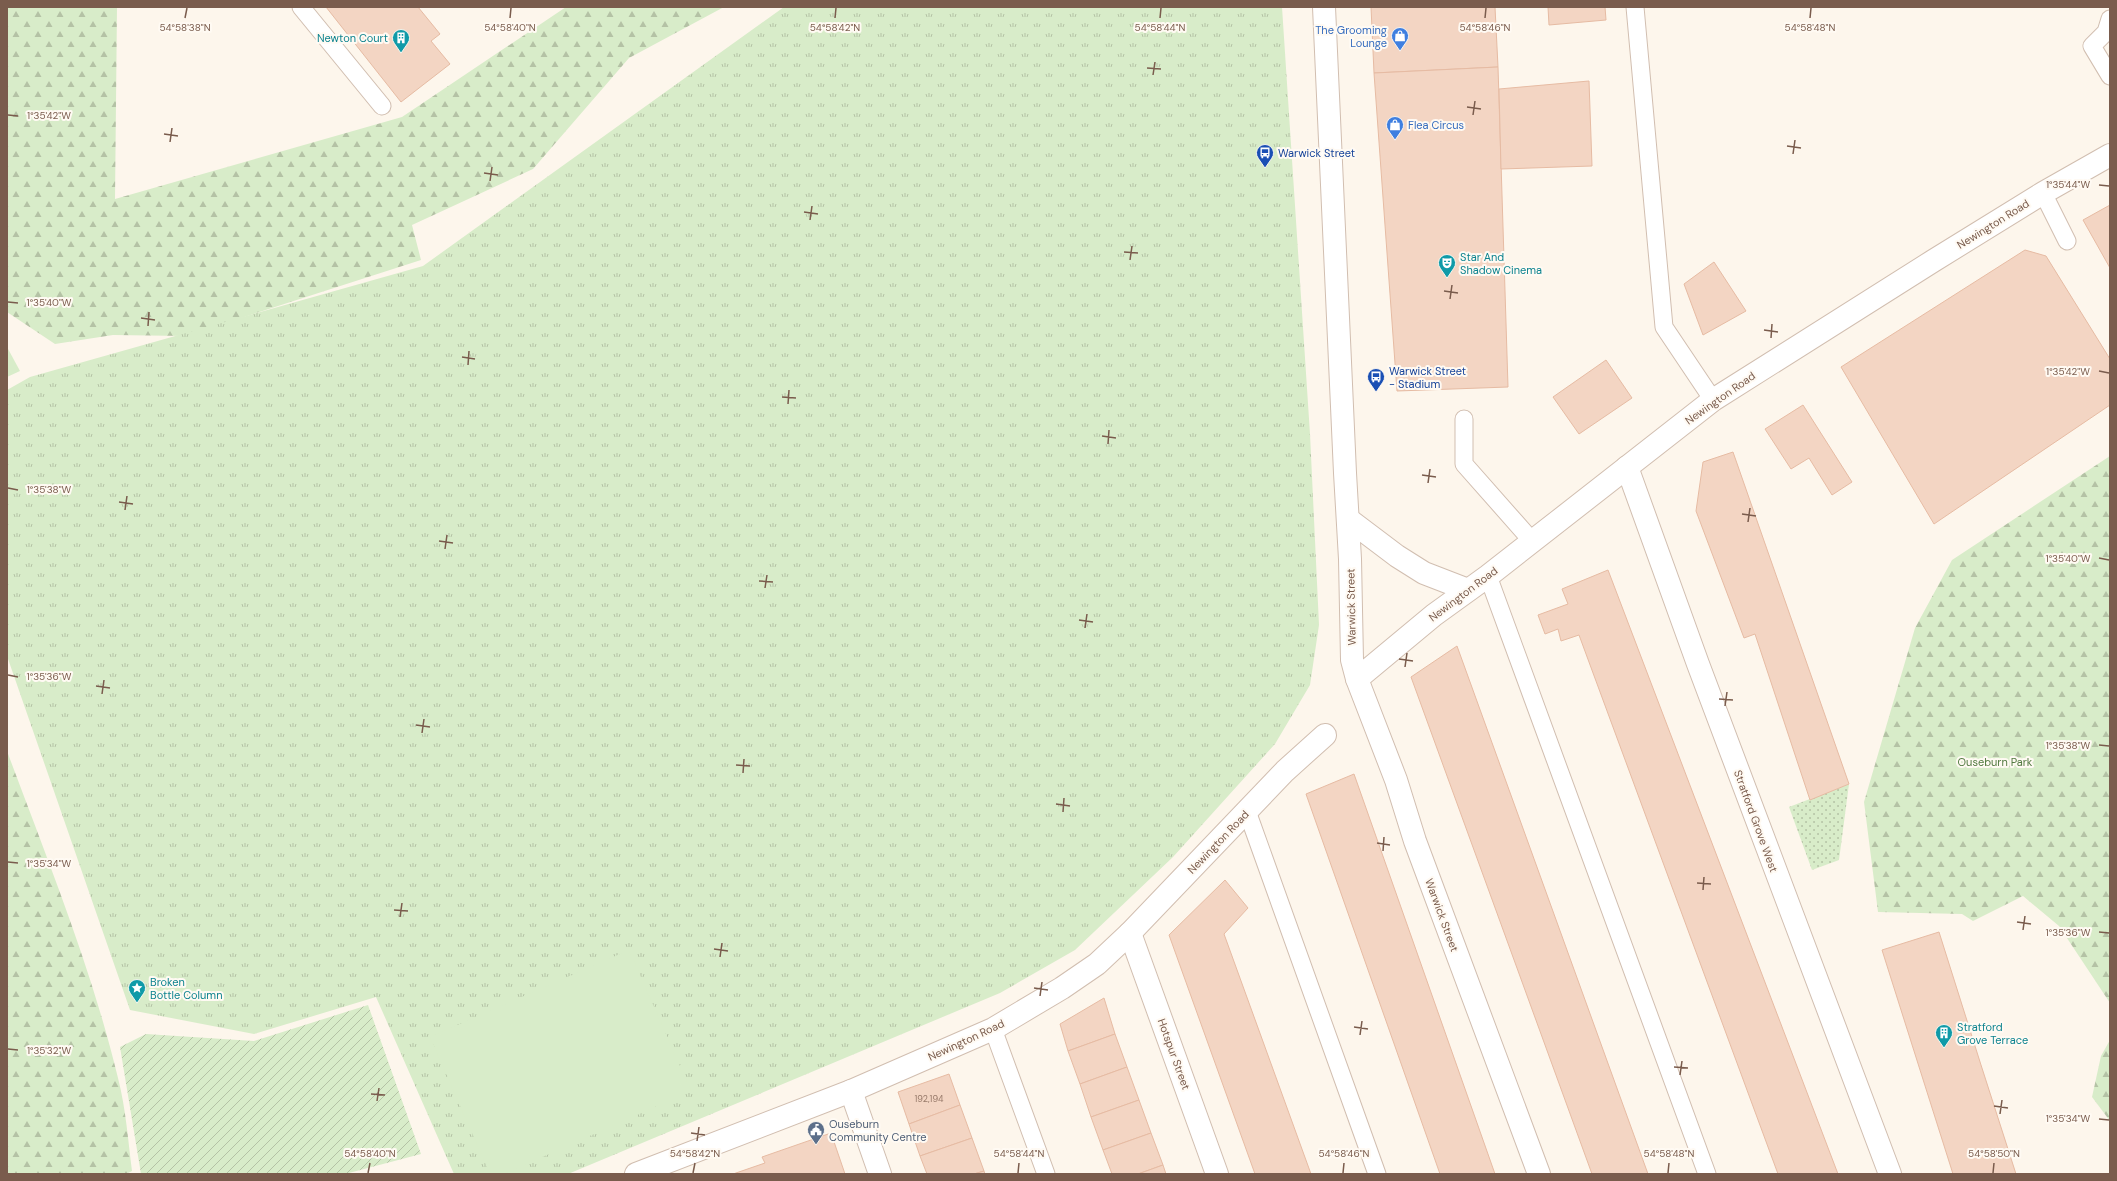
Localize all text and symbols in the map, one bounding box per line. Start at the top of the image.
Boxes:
text: 54°58'38"N [159,21,211,34]
text: 54°58'40"N [484,21,536,34]
text: 54°58'42"N [810,21,860,34]
text: 54°58'44"N [1135,21,1185,34]
text: 54°58'46"N [1459,21,1511,34]
text: 54°58'48"N [1785,21,1835,34]
place label: The Grooming Lounge [1315,23,1387,50]
shop icon: The Grooming Lounge [1390,26,1410,51]
building icon: Newton Court [391,28,411,53]
place label: Newton Court [317,31,388,45]
text: 1°35'42"W [27,109,71,122]
shop icon: Flea Circus [1385,115,1405,140]
place label: Flea Circus [1408,118,1464,132]
bus stop icon: Warwick Street [1255,143,1275,168]
place label: Warwick Street [1278,146,1355,160]
text: 1°35'44"W [2046,178,2090,191]
street label: Newington Road [1954,196,2032,252]
place label: Star And Shadow Cinema [1460,250,1542,277]
theatre icon: Star And Shadow Cinema [1437,253,1457,278]
text: 1°35'40"W [27,296,72,309]
place label: Warwick Street - Stadium [1389,364,1466,391]
text: 1°35'42"W [2046,365,2090,378]
bus stop icon: Warwick Street - Stadium [1366,367,1386,392]
street label: Newington Road [1682,369,1758,427]
text: 1°35'38"W [27,483,72,496]
text: 1°35'40"W [2046,552,2091,565]
street label: Newington Road [1426,563,1500,624]
street label: Warwick Street [1343,568,1359,646]
text: 1°35'36"W [27,670,72,683]
text: 1°35'38"W [2046,739,2091,752]
park label: Ouseburn Park [1958,755,2033,769]
street label: Stratford Grove West [1731,768,1781,874]
street label: Newington Road [1184,807,1252,877]
text: 1°35'34"W [27,857,72,870]
street label: Warwick Street [1422,876,1462,954]
text: 1°35'36"W [2046,926,2091,939]
place label: Broken Bottle Column [150,975,222,1002]
place icon: Broken Bottle Column [127,978,147,1003]
street label: Newington Road [926,1016,1006,1064]
street label: Hotspur Street [1155,1016,1193,1092]
place label: Stratford Grove Terrace [1957,1020,2028,1047]
building icon: Stratford Grove Terrace [1934,1023,1954,1048]
text: 1°35'32"W [27,1044,71,1057]
house number: 192,194 [914,1093,944,1105]
text: 1°35'34"W [2046,1112,2091,1125]
place label: Ouseburn Community Centre [829,1117,927,1144]
public building icon: Ouseburn Community Centre [806,1120,826,1145]
text: 54°58'40"N [344,1147,396,1160]
text: 54°58'42"N [670,1147,720,1160]
text: 54°58'44"N [994,1147,1044,1160]
text: 54°58'46"N [1318,1147,1370,1160]
text: 54°58'48"N [1644,1147,1694,1160]
text: 54°58'50"N [1968,1147,2020,1160]

